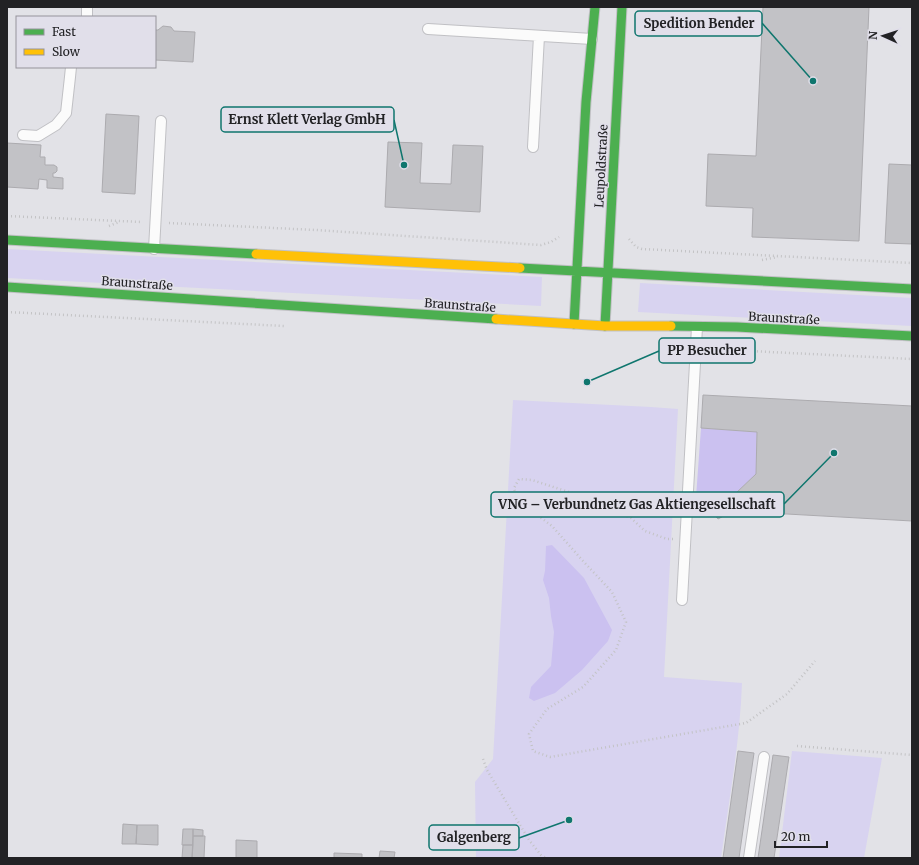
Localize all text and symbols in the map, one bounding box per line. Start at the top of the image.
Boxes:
callout: Spedition Bender [635,11,762,36]
text: Spedition Bender [643,15,755,32]
legend [16,16,156,68]
north arrow [863,16,903,56]
text: Fast [52,24,76,39]
text: N [866,30,880,40]
text: Slow [52,44,81,59]
callout: Ernst Klett Verlag GmbH [221,107,394,132]
text: Ernst Klett Verlag GmbH [228,111,386,128]
street label: Leupoldstraße [591,124,611,208]
street label: Braunstraße [101,273,173,293]
street label: Braunstraße [424,295,496,315]
street label: Braunstraße [748,309,820,327]
callout: PP Besucher [659,338,755,363]
text: PP Besucher [667,342,747,359]
callout: VNG – Verbundnetz Gas Aktiengesellschaft [491,492,784,517]
text: VNG – Verbundnetz Gas Aktiengesellschaft [497,496,776,513]
scale bar [775,823,827,849]
callout: Galgenberg [429,825,519,850]
text: Galgenberg [437,829,511,846]
text: 20 m [781,829,810,844]

